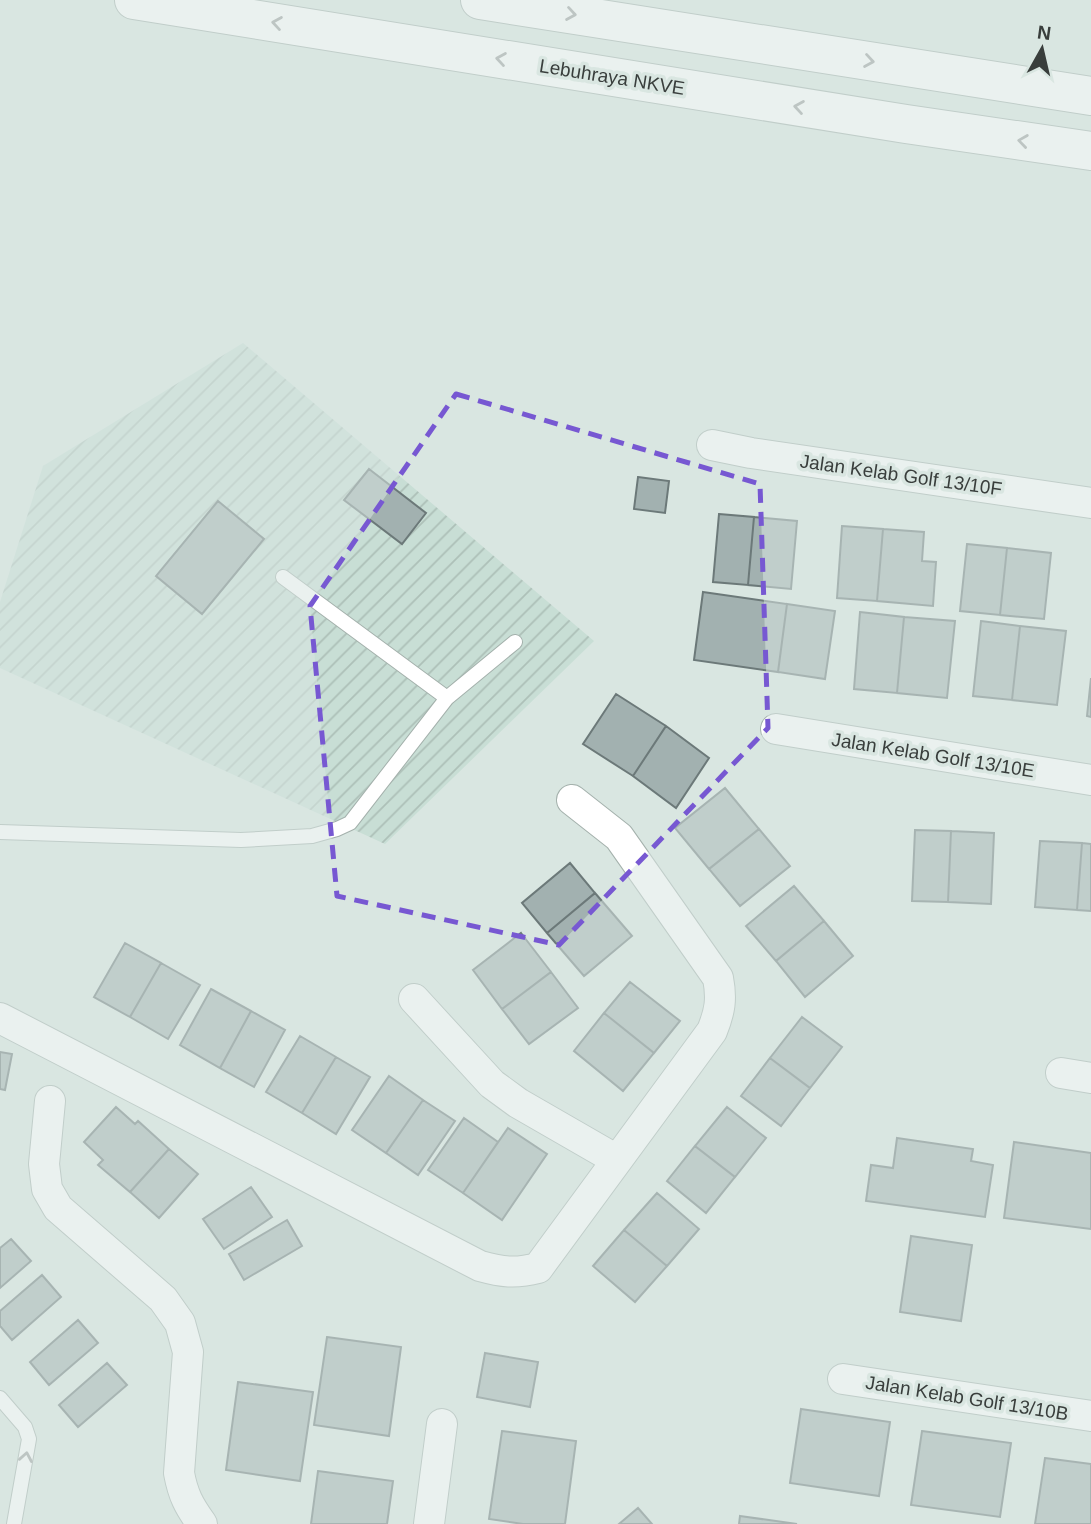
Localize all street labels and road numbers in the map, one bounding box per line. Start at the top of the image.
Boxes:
street label: Lebuhraya NKVE [538,55,686,99]
street label: Jalan Kelab Golf 13/10F [799,450,1003,500]
street label: Jalan Kelab Golf 13/10E [830,729,1036,781]
street label: Jalan Kelab Golf 13/10B [864,1372,1070,1424]

